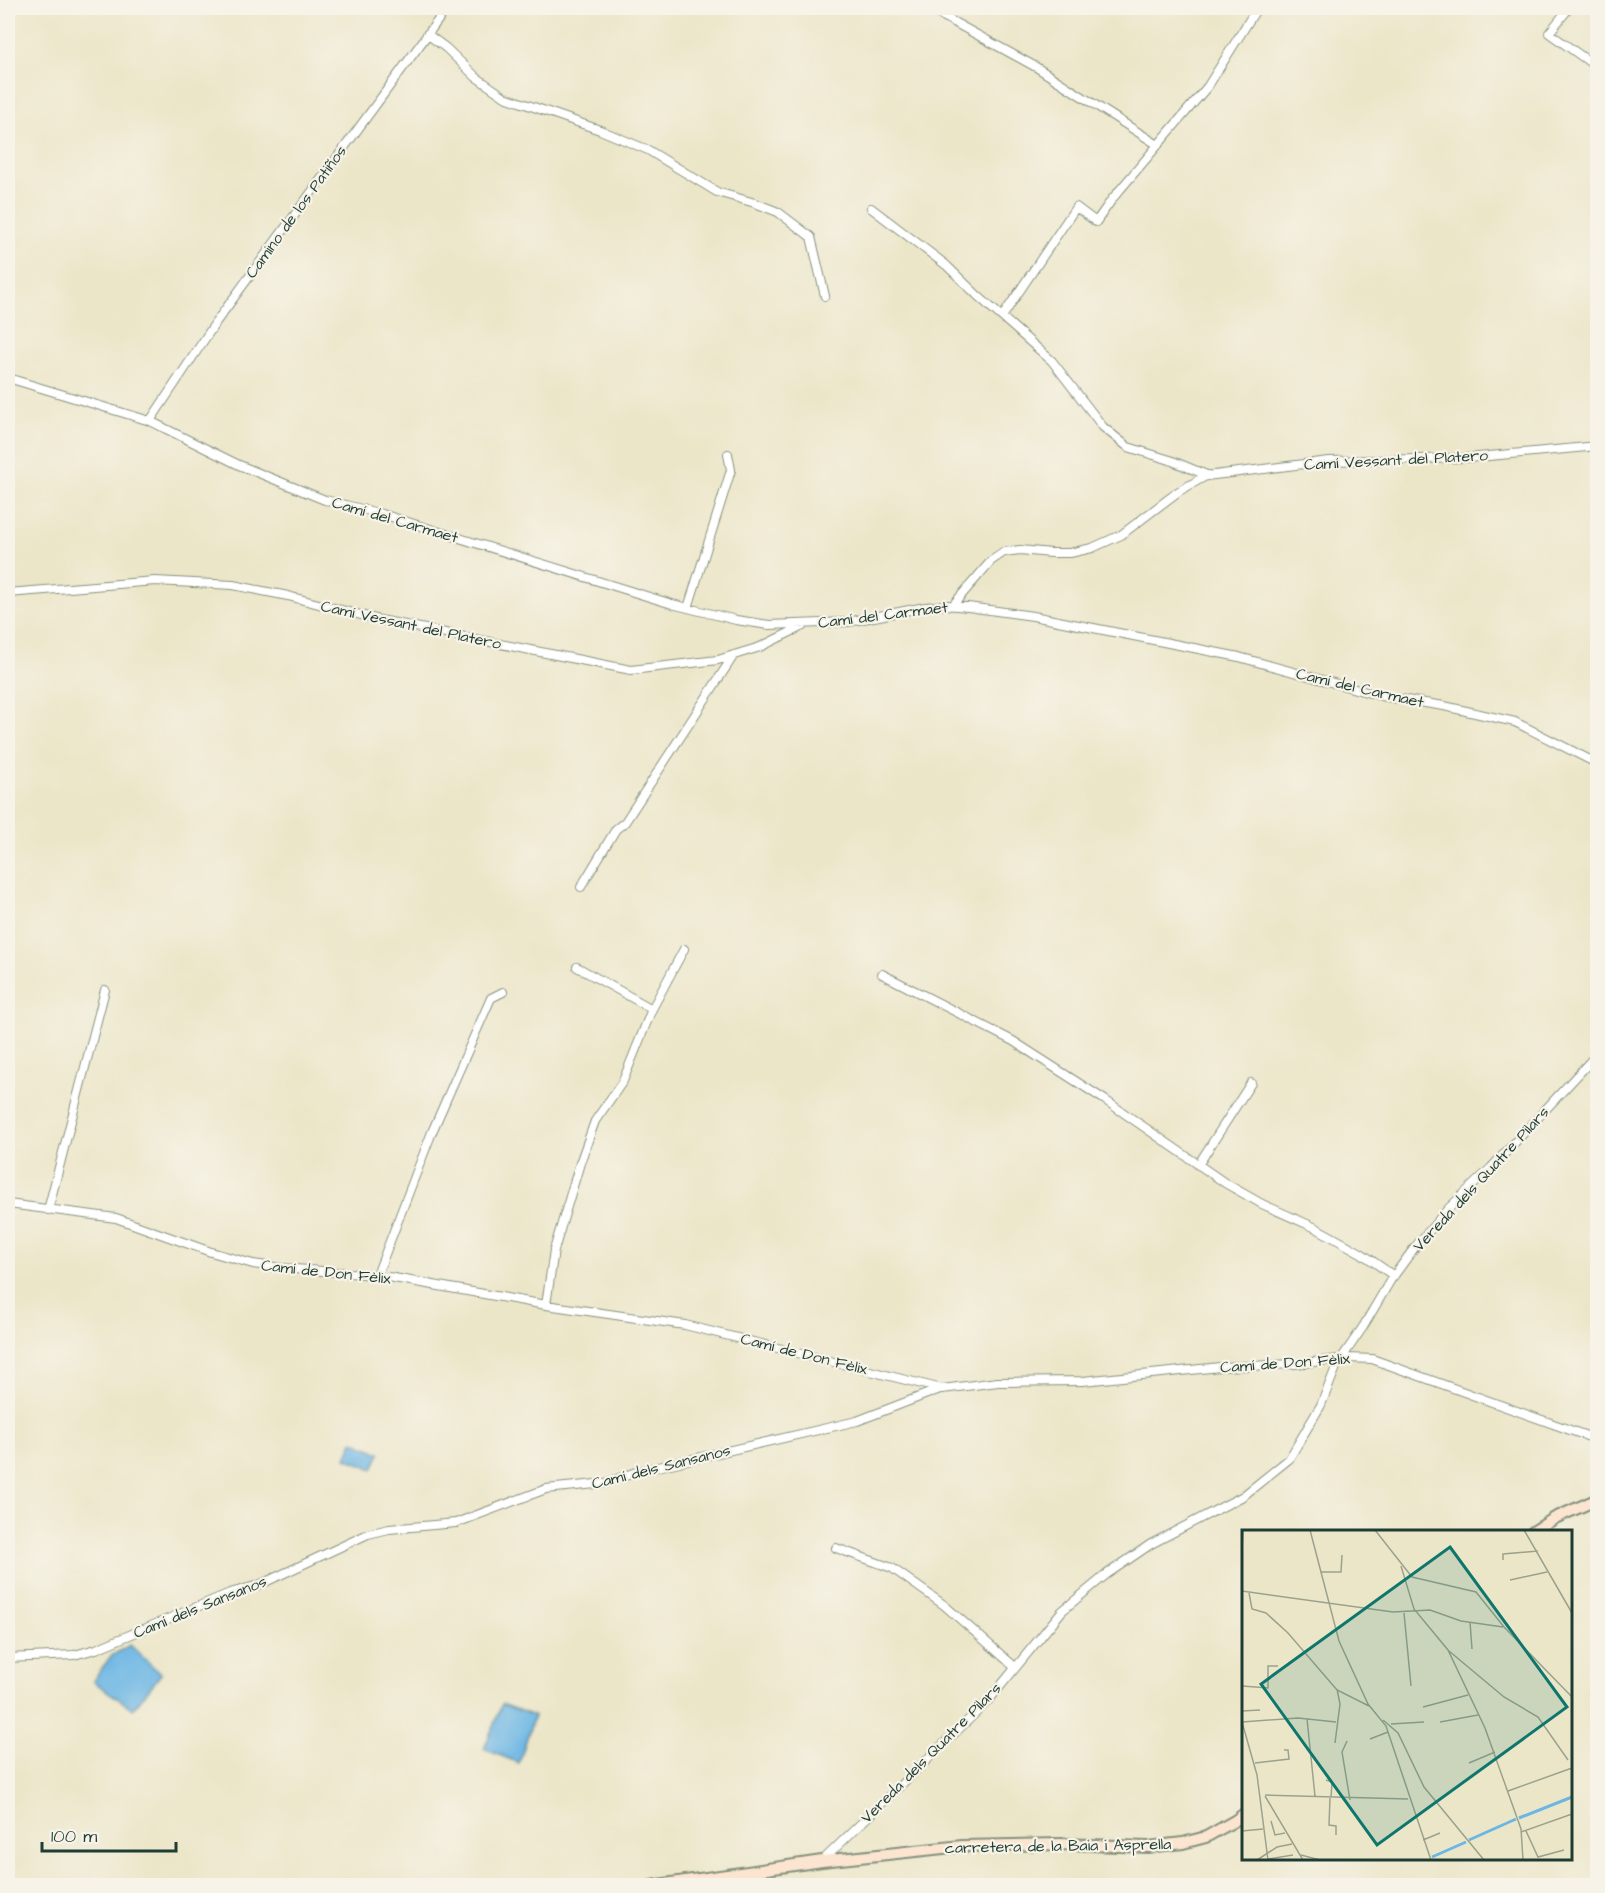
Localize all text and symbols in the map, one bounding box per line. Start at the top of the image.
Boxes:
street label: Camino de los Patiños [240,141,352,283]
street label: Camí Vessant del Platero [1303,444,1489,476]
street label: Camí del Carmaet [329,491,461,549]
street label: Camí Vessant del Platero [319,595,503,655]
street label: Camí del Carmaet [817,596,950,634]
street label: Camí del Carmaet [1294,663,1427,714]
street label: Vereda dels Quatre Pilars [1408,1102,1554,1256]
street label: Camí de Don Fèlix [260,1254,392,1290]
street label: Camí de Don Fèlix [738,1328,870,1381]
street label: Camí de Don Fèlix [1219,1347,1351,1379]
street label: Camí dels Sansanos [589,1439,733,1495]
inset map [1242,1530,1572,1860]
street label: Camí dels Sansanos [130,1570,270,1644]
street label: Vereda dels Quatre Pilars [856,1678,1006,1828]
scale bar [42,1815,176,1853]
text: 100 m [51,1824,97,1849]
street label: carretera de la Baia i Asprella [945,1833,1171,1859]

